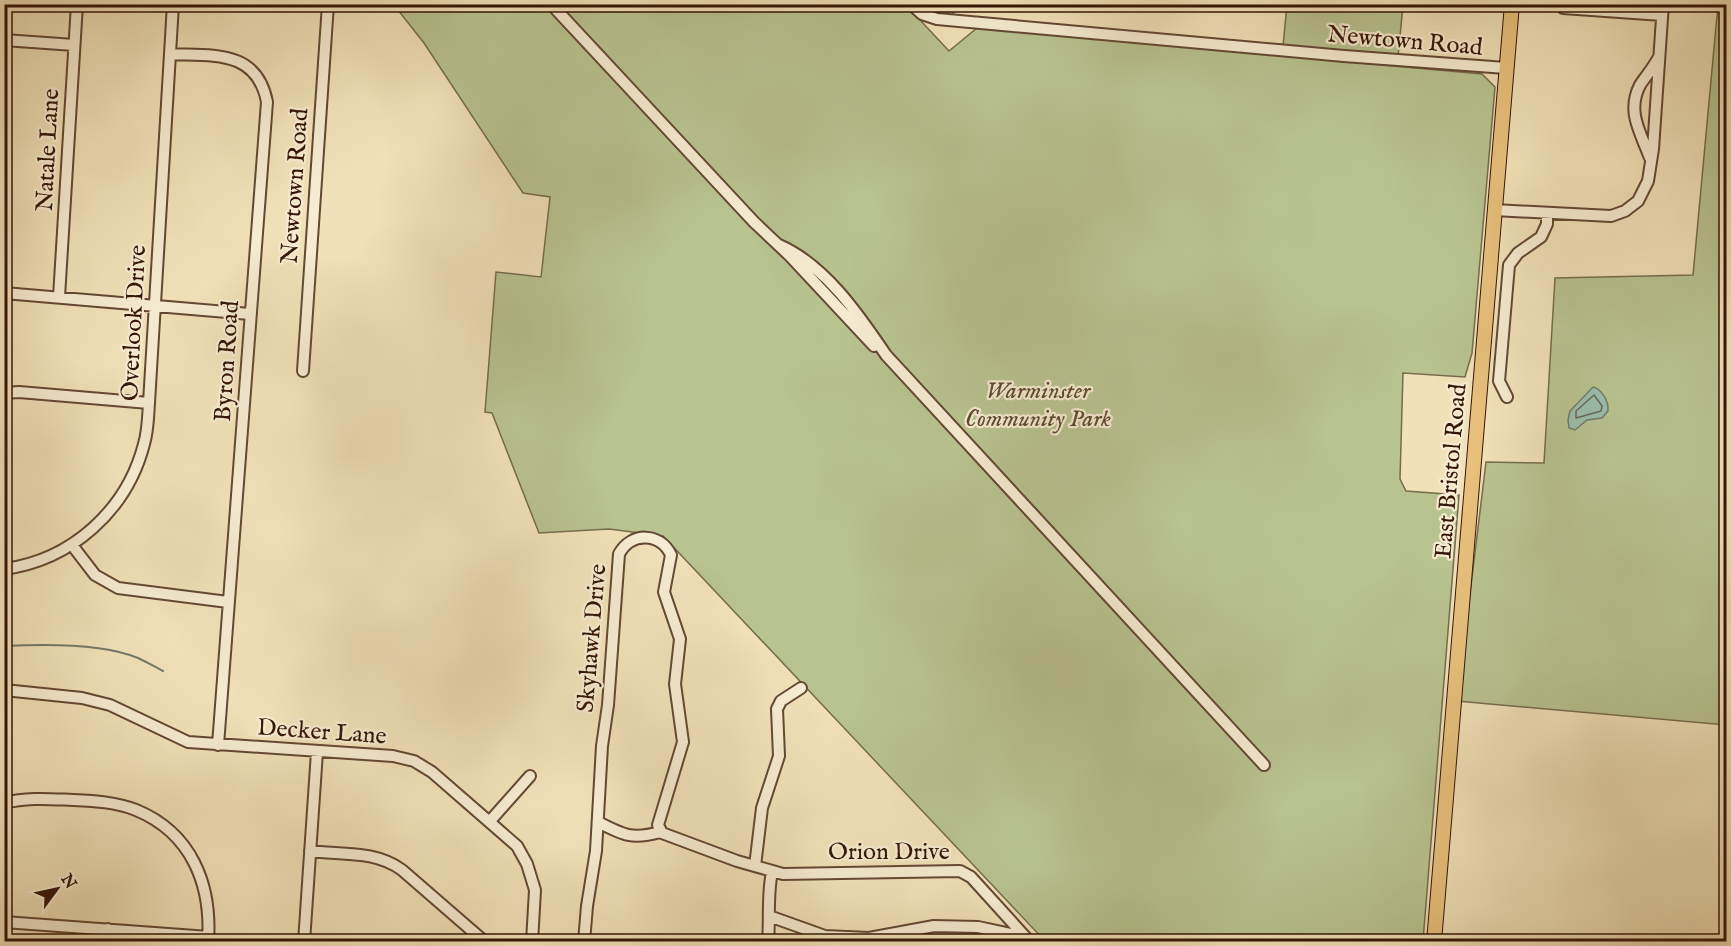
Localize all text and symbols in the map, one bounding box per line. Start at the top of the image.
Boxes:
street label: Newtown Road [1326,19,1484,64]
street label: Natale Lane [30,88,67,212]
street label: Newtown Road [275,107,316,265]
street label: Overlook Drive [115,244,154,402]
street label: Byron Road [208,299,247,423]
park label: Warminster Community Park [965,376,1111,435]
street label: East Bristol Road [1428,382,1475,560]
street label: Skyhawk Drive [571,563,614,714]
street label: Decker Lane [256,713,388,752]
street label: Orion Drive [828,837,950,868]
north arrow [27,859,87,919]
text: N [55,870,80,893]

